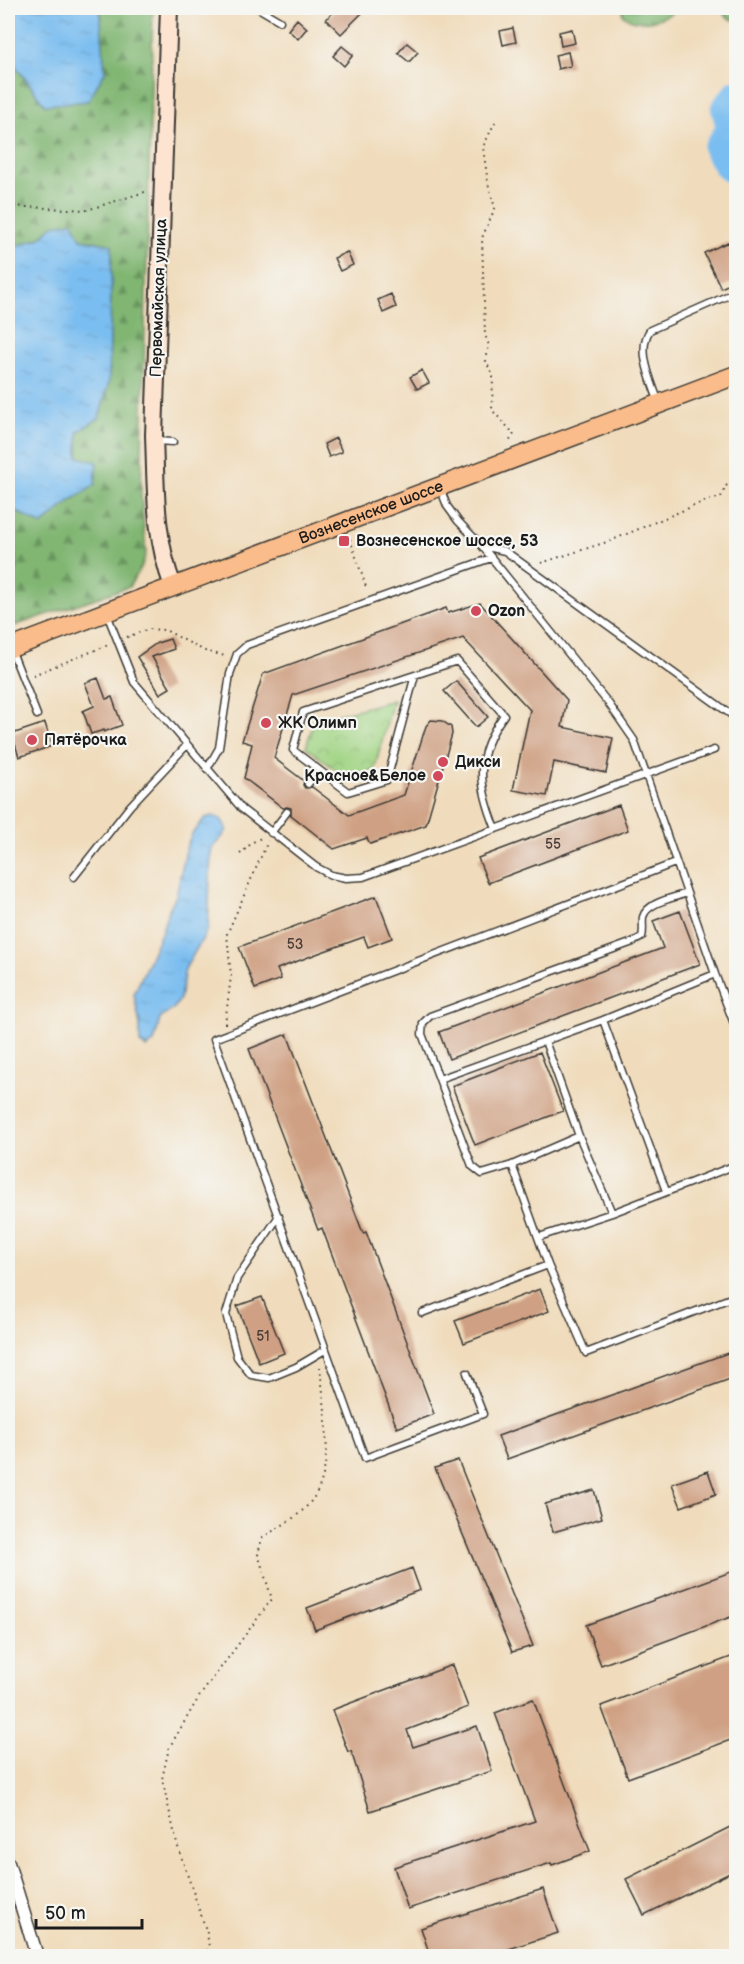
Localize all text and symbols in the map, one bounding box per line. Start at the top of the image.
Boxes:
street label: Первомайская улица [147,218,171,378]
street label: Вознесенское шоссе [296,476,446,548]
place label: Вознесенское шоссе, 53 [356,532,538,551]
marker: Вознесенское шоссе, 53 [337,534,351,548]
place label: Ozon [488,602,525,621]
marker: Ozon [469,604,483,618]
place label: ЖК Олимп [278,714,357,733]
marker: ЖК Олимп [259,716,273,730]
place label: Пятёрочка [44,731,127,750]
marker: Пятёрочка [25,733,39,747]
place label: Дикси [455,753,501,772]
marker: Дикси [436,755,450,769]
place label: Красное&Белое [304,767,426,786]
marker: Красное&Белое [431,769,445,783]
house number: 55 [545,836,561,853]
house number: 53 [287,936,303,953]
house number: 51 [256,1328,270,1345]
scale bar [36,1892,142,1930]
text: 50 m [45,1903,86,1924]

